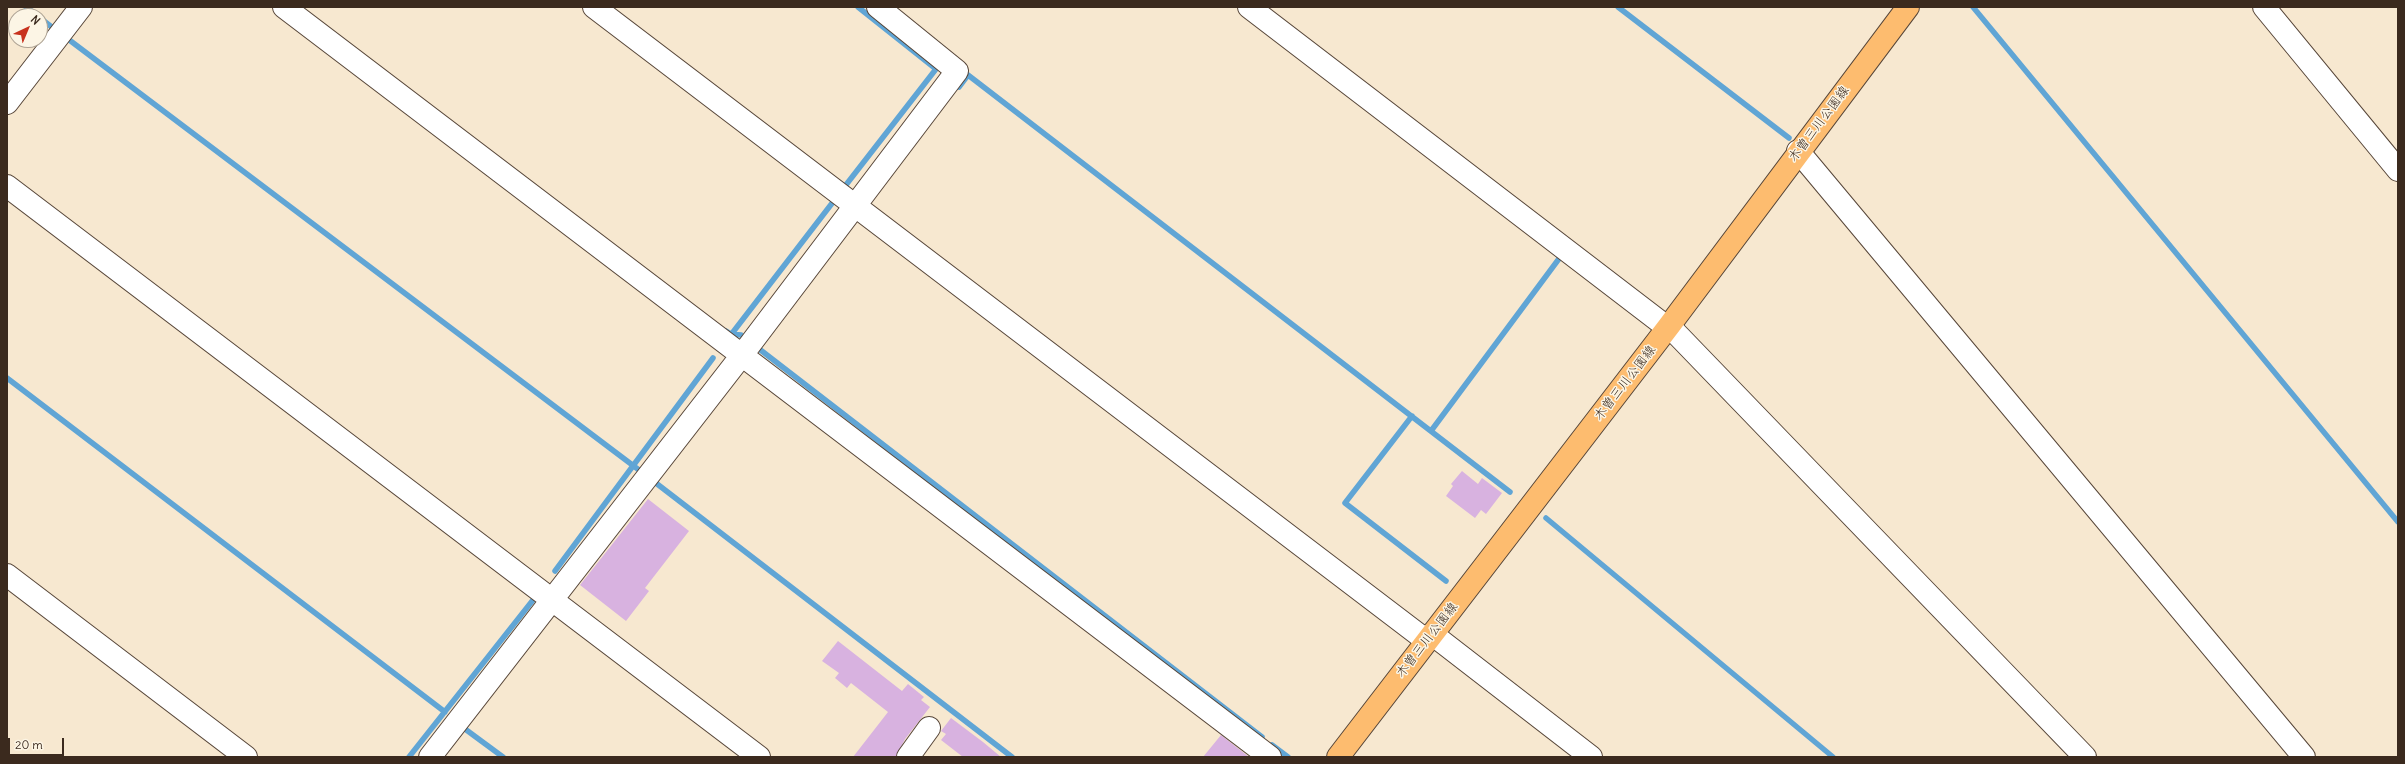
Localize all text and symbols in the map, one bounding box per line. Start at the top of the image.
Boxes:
north arrow [8,8,48,48]
text: N [28,12,43,28]
street label: 木曽三川公園線 [1785,83,1853,165]
street label: 木曽三川公園線 [1591,342,1659,424]
street label: 木曽三川公園線 [1393,599,1461,681]
scale bar [10,730,66,756]
text: 20 m [15,737,43,752]

